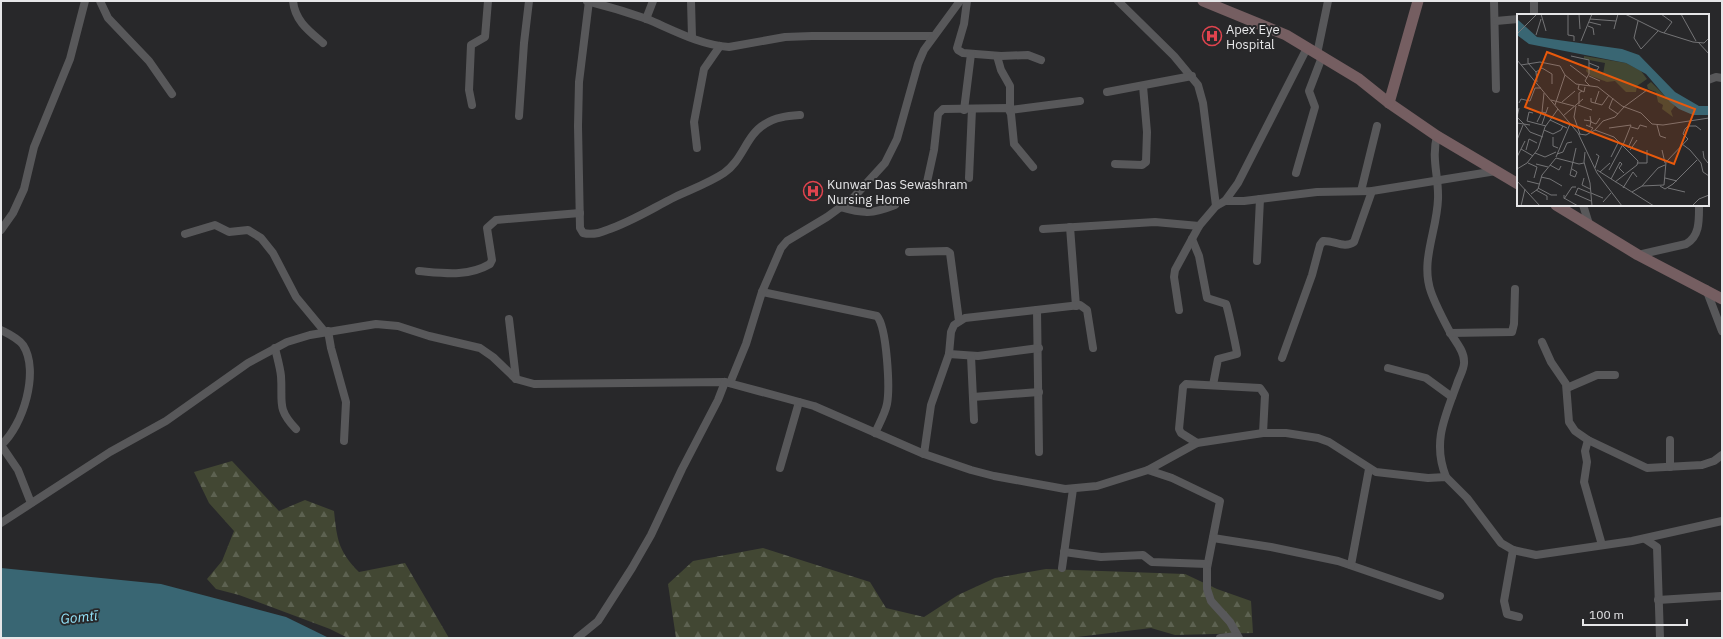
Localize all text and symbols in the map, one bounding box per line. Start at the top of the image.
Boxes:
inset map [1517,14,1709,206]
place label: Apex Eye Hospital [1226,21,1280,53]
hospital icon: Apex Eye Hospital [1201,25,1223,47]
place label: Kunwar Das Sewashram Nursing Home [827,176,968,208]
hospital icon: Kunwar Das Sewashram Nursing Home [802,180,824,202]
scale bar [1583,601,1687,627]
water label: Gomtī [60,606,100,628]
text: 100 m [1589,607,1624,622]

